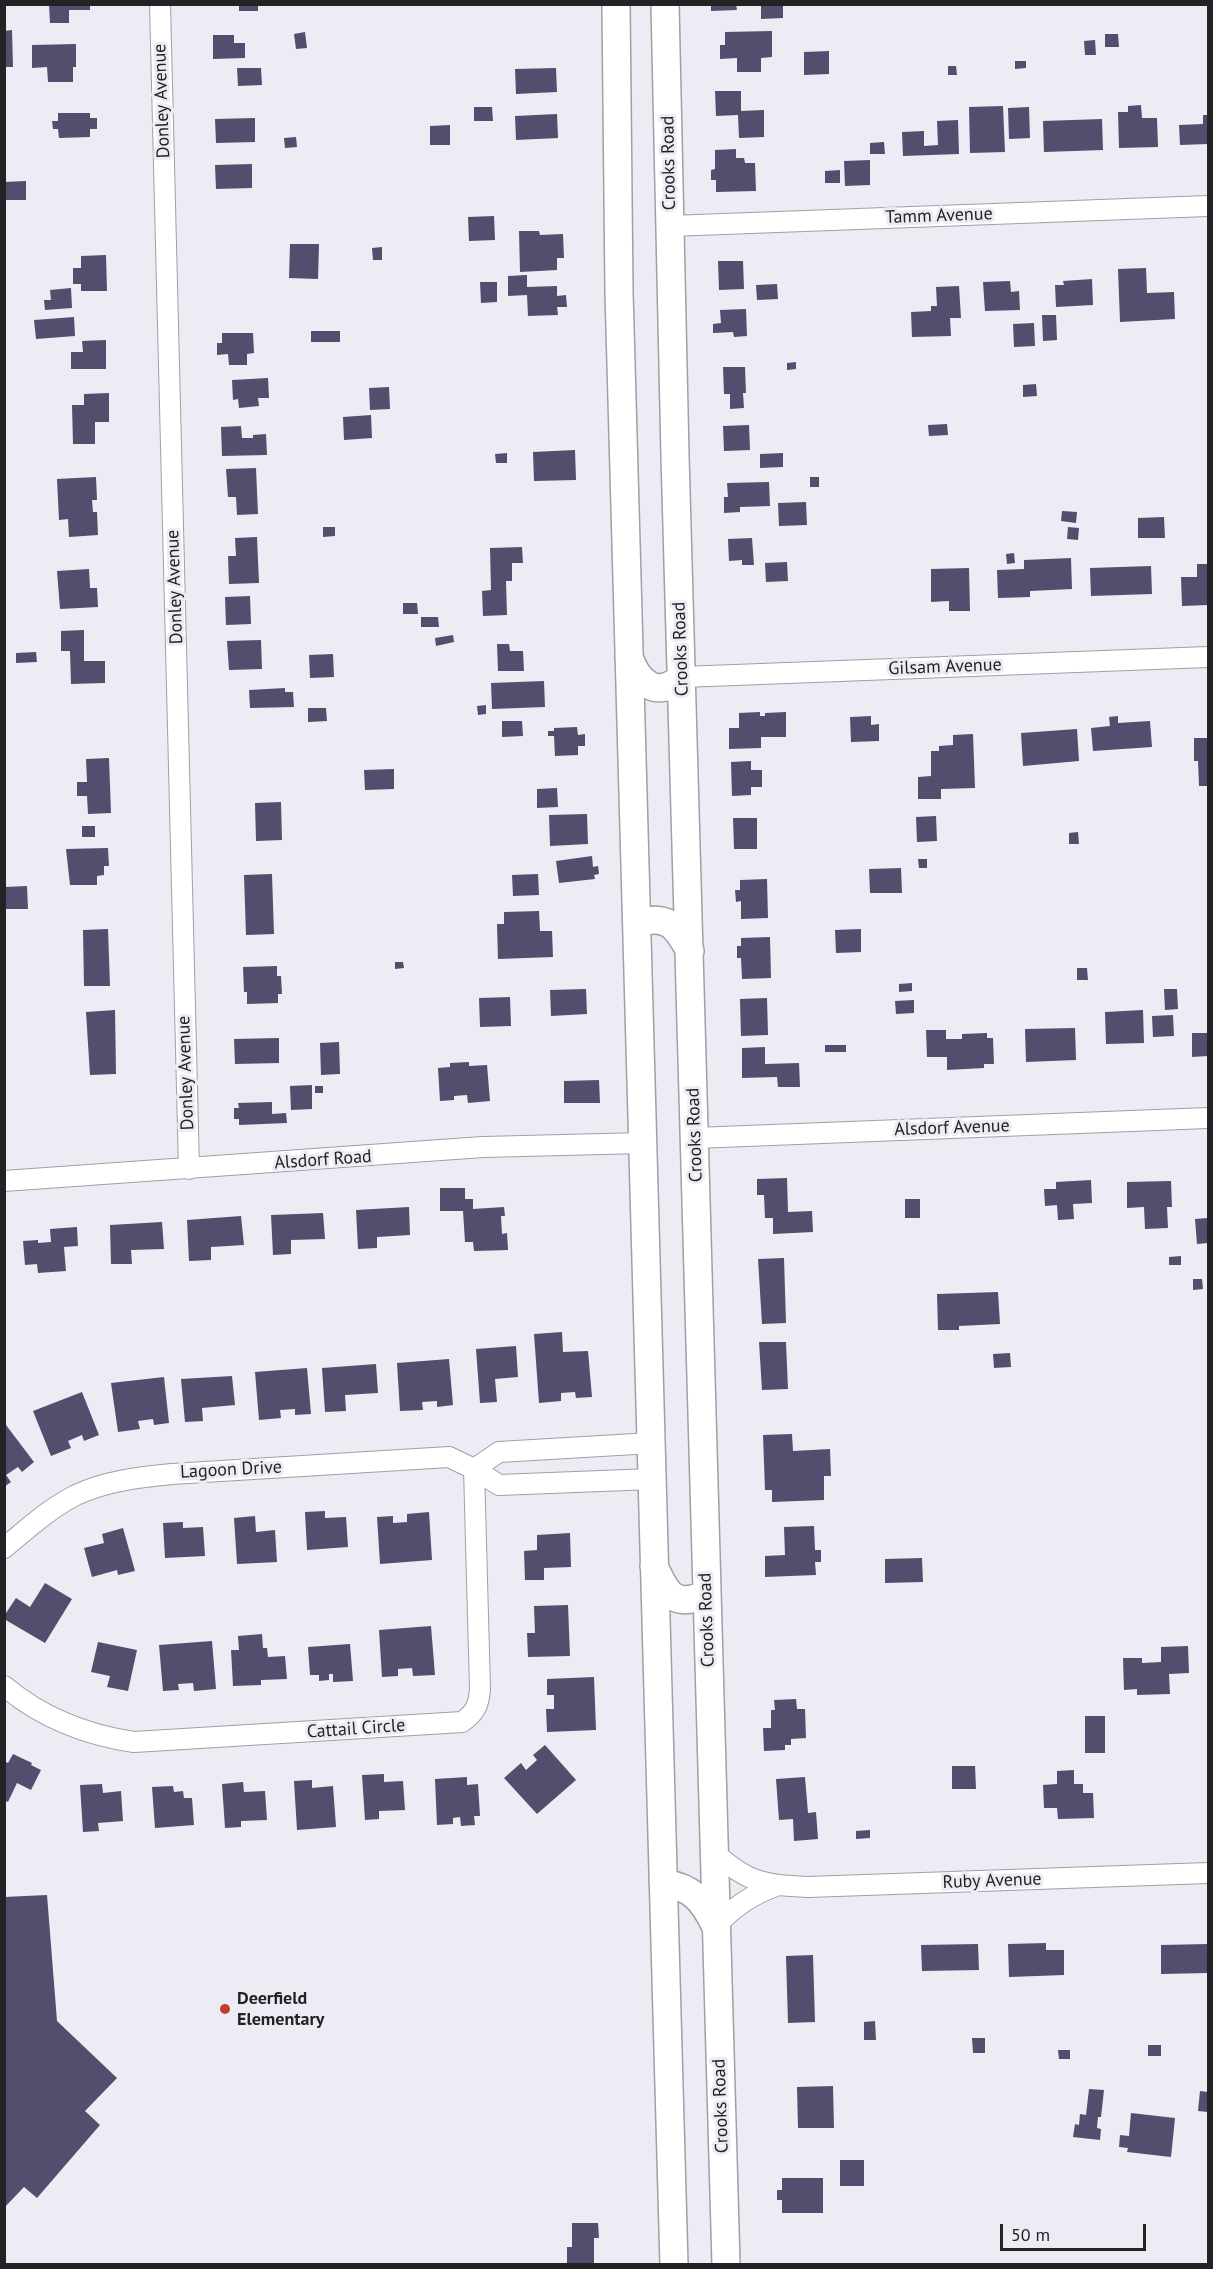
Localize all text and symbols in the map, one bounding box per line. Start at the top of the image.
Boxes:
street label: Donley Avenue [149,43,175,159]
street label: Crooks Road [657,116,681,210]
street label: Tamm Avenue [885,203,993,229]
street label: Donley Avenue [162,529,188,645]
street label: Crooks Road [669,601,693,697]
street label: Gilsam Avenue [888,654,1002,680]
street label: Donley Avenue [173,1015,199,1131]
street label: Crooks Road [683,1087,707,1183]
street label: Alsdorf Avenue [894,1115,1010,1141]
street label: Alsdorf Road [274,1146,372,1174]
street label: Lagoon Drive [180,1457,282,1483]
street label: Crooks Road [695,1572,719,1668]
street label: Cattail Circle [306,1715,406,1743]
street label: Ruby Avenue [942,1868,1042,1894]
place label: Deerfield Elementary [237,1988,324,2030]
marker: Deerfield Elementary [218,2002,232,2016]
street label: Crooks Road [709,2058,733,2154]
scale bar [1003,2212,1148,2250]
text: 50 m [1011,2223,1050,2246]

